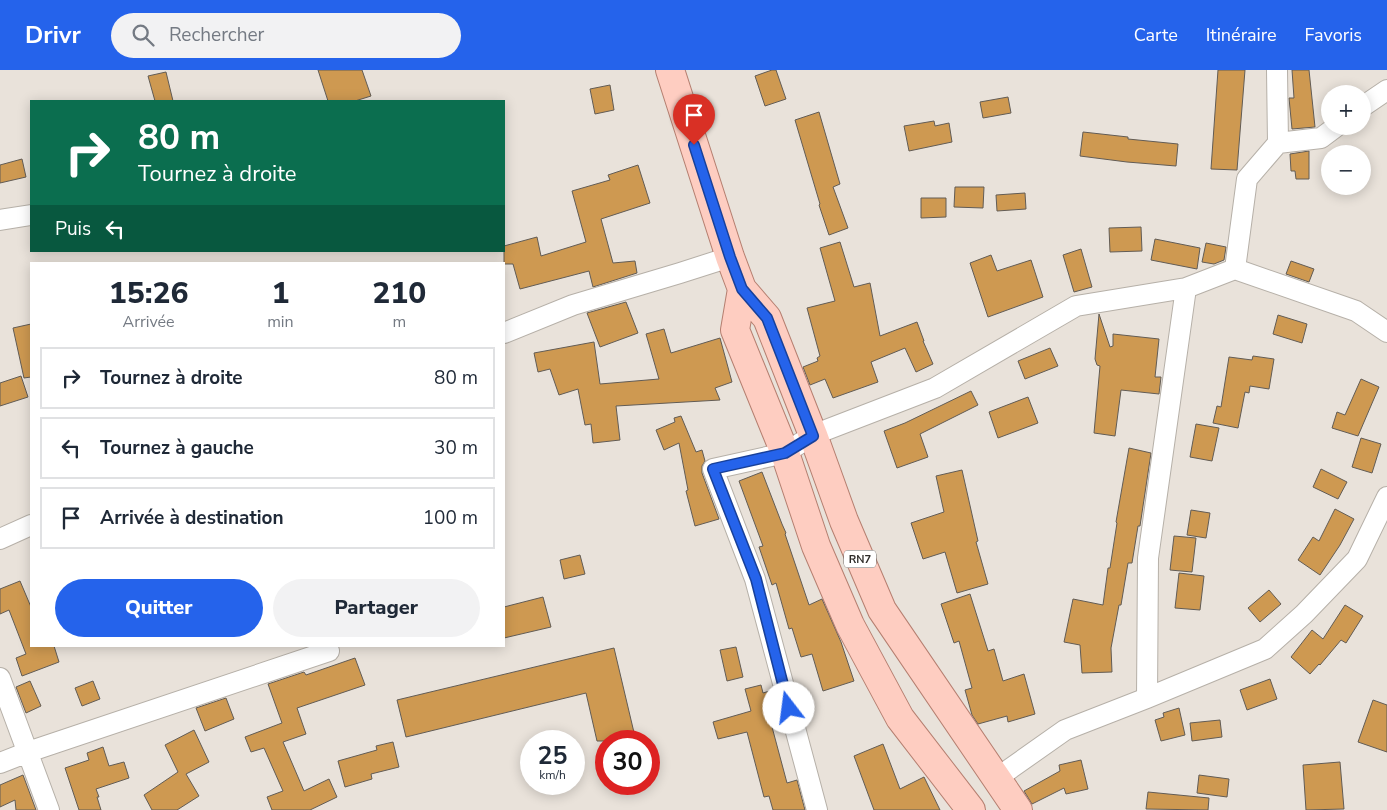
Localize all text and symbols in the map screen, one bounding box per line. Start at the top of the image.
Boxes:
search box [111,13,461,58]
text: Drivr [25,19,81,51]
icon: search [129,21,157,49]
text: Rechercher [169,22,264,48]
text: Carte [1134,23,1178,47]
text: Itinéraire [1206,23,1277,47]
text: Favoris [1305,23,1362,47]
map controls [1321,85,1371,195]
button: + [1321,85,1371,135]
pin [673,94,715,145]
icon: arrive [680,101,708,129]
text: 80 m [138,114,220,161]
icon: right [55,120,120,185]
button: − [1321,145,1371,195]
text: Tournez à droite [138,159,297,189]
icon: left [101,215,129,243]
text: Puis [55,216,91,242]
text: 15:26 [109,273,188,314]
text: 1 [271,273,289,314]
text: 210 [372,273,426,314]
text: Arrivée [123,311,175,333]
text: min [267,311,294,333]
text: m [392,311,406,333]
icon: right [57,364,85,392]
text: Tournez à droite [100,365,243,391]
text: 80 m [434,365,478,391]
icon: left [57,434,85,462]
text: Tournez à gauche [100,435,254,461]
text: 30 m [434,435,478,461]
icon: arrive [57,504,85,532]
text: Arrivée à destination [100,505,284,531]
text: 100 m [423,505,478,531]
road number: RN7 [844,550,876,568]
button: Quitter [55,579,263,637]
button: Partager [273,579,480,637]
position arrow [762,681,814,733]
speed limit sign: 30 [595,730,660,795]
text: 25 [537,739,568,773]
text: km/h [539,767,566,783]

